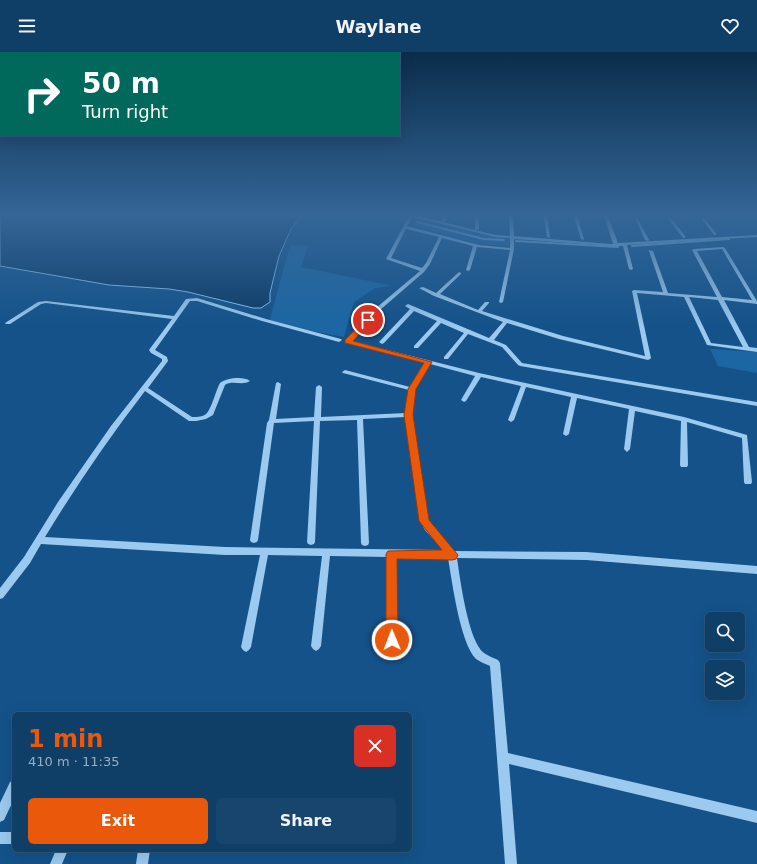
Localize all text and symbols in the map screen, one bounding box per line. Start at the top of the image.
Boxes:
icon: menu [16,15,38,37]
icon: heart [719,15,741,37]
text: Waylane [336,16,421,37]
text: 50 m [82,67,160,100]
icon: right [16,68,68,120]
text: Turn right [82,101,168,122]
pin [351,303,385,337]
icon: arrive [357,309,379,331]
map controls [705,612,745,700]
button: search [705,612,745,652]
position arrow [371,619,413,661]
button: layers [705,660,745,700]
text: 1 min [28,725,103,753]
button: close [354,725,396,767]
text: 410 m · 11:35 [28,754,119,769]
button: Exit [28,798,208,844]
button: Share [216,798,396,844]

